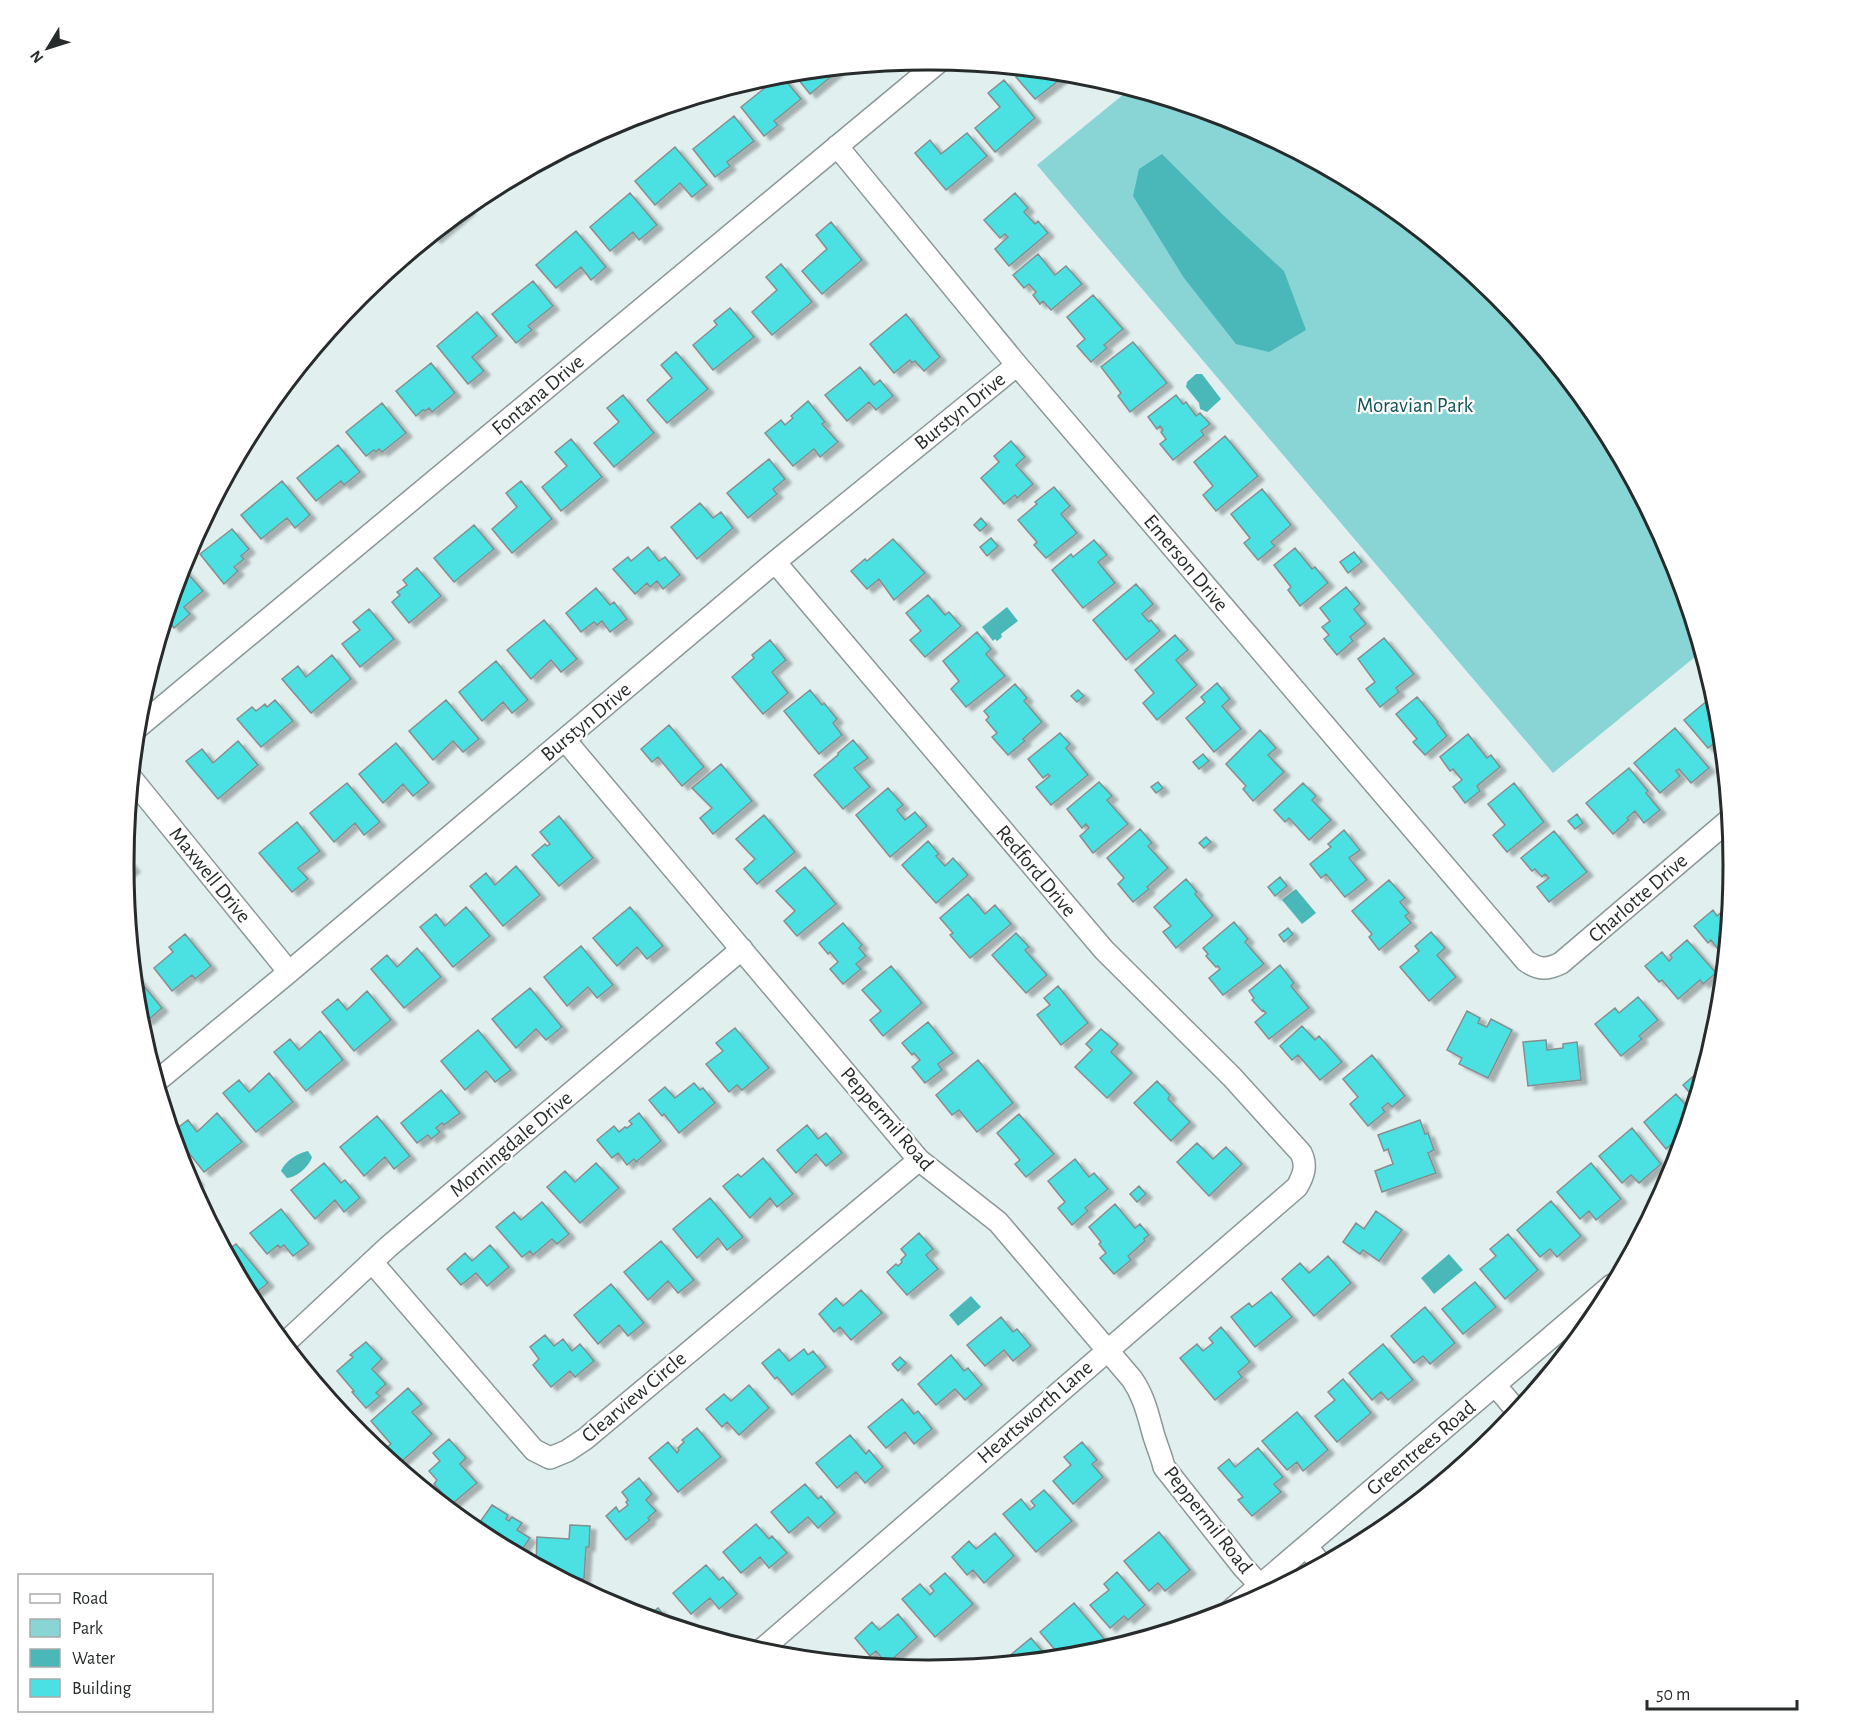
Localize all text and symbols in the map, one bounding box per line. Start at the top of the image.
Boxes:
north arrow [18,18,78,78]
text: N [27,47,47,66]
street label: Fontana Drive [488,351,588,439]
street label: Burstyn Drive [911,368,1009,454]
park label: Moravian Park [1357,395,1474,416]
street label: Emerson Drive [1140,511,1232,615]
street label: Burstyn Drive [537,679,635,765]
street label: Redford Drive [992,821,1080,921]
street label: Maxwell Drive [165,823,255,927]
street label: Charlotte Drive [1584,850,1692,946]
street label: Peppermil Road [836,1063,938,1175]
street label: Morningdale Drive [446,1087,576,1201]
street label: Clearview Circle [578,1347,690,1447]
street label: Heartsworth Lane [973,1357,1097,1467]
street label: Greentrees Road [1363,1397,1480,1499]
street label: Peppermil Road [1160,1462,1256,1578]
legend [18,1574,213,1712]
text: Road [72,1590,108,1608]
text: Park [72,1620,104,1638]
text: Water [72,1650,115,1668]
scale bar [1647,1673,1797,1711]
text: Building [72,1680,132,1698]
text: 50 m [1656,1686,1690,1704]

